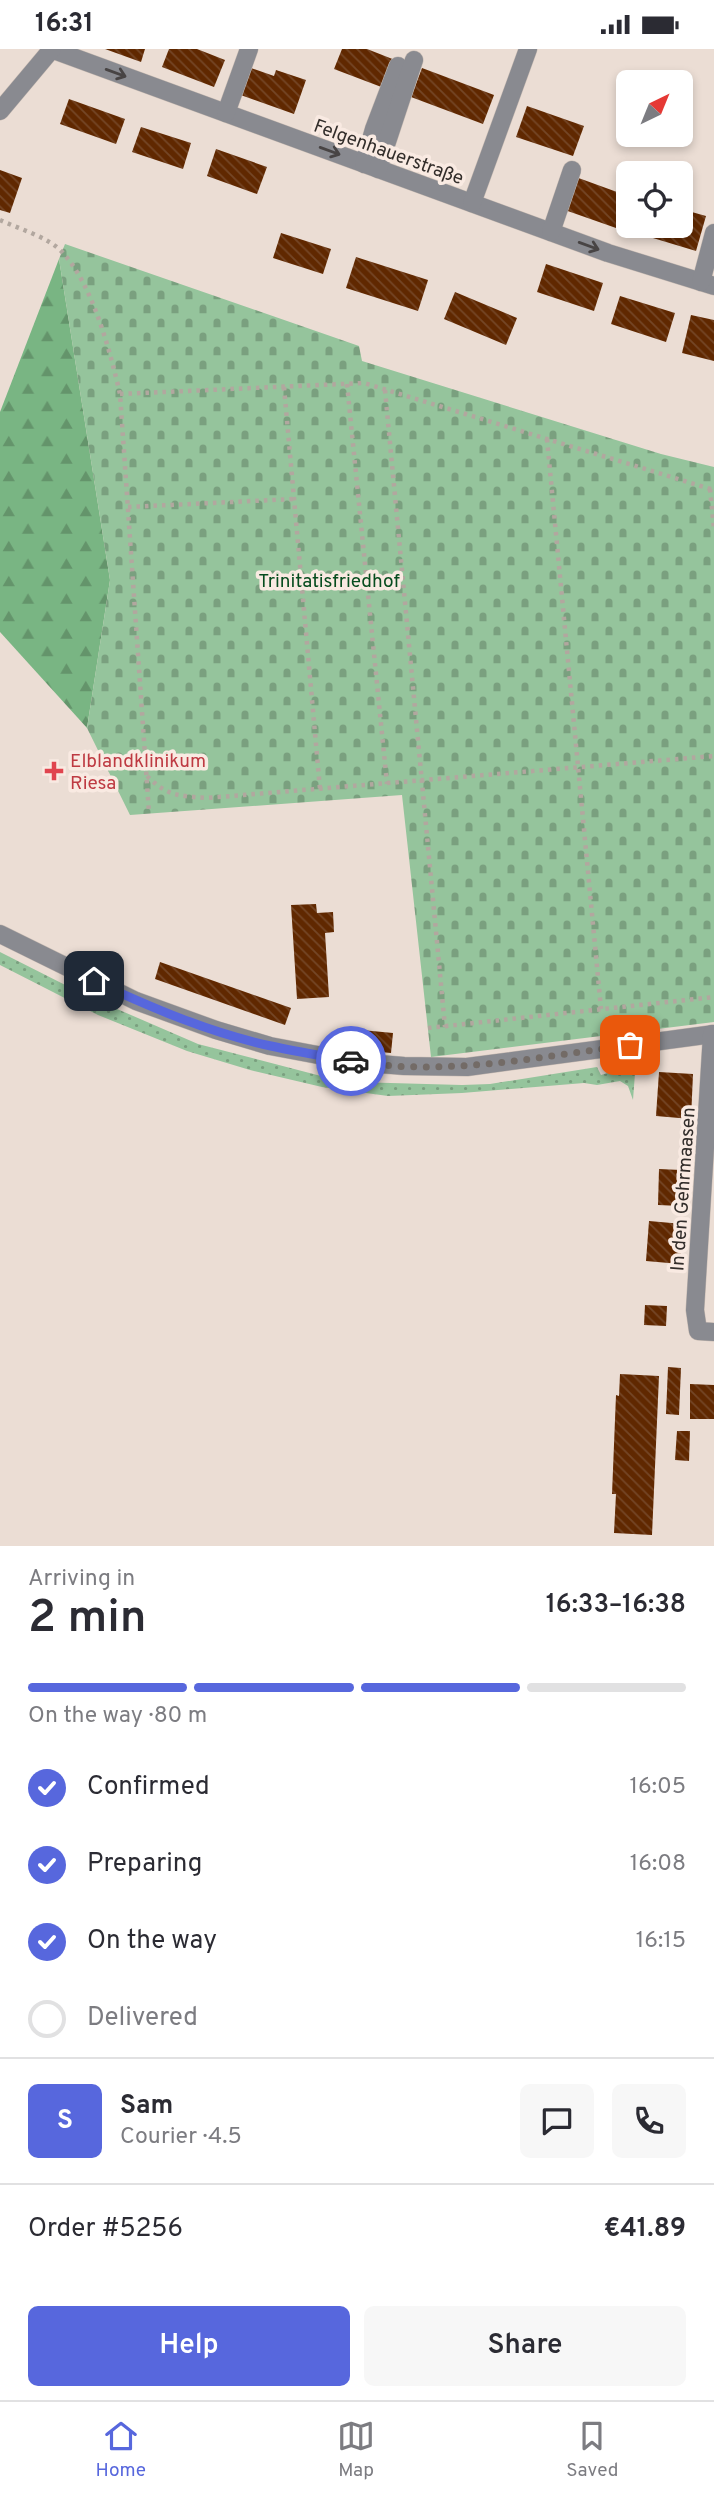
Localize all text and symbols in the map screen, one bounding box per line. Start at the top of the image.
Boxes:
text: 16:31 [35,8,94,41]
one-way arrow [105,68,127,80]
north arrow [616,70,693,147]
map controls [616,70,693,238]
street label: Felgenhauerstraße [310,115,467,191]
one-way arrow [318,146,340,159]
button: locate [616,161,693,238]
one-way arrow [578,241,600,253]
park label: Trinitatisfriedhof [258,570,400,594]
place label: Elblandklinikum Riesa [70,750,206,796]
marker: Elblandklinikum Riesa [44,761,64,781]
pin [64,951,124,1011]
icon: home [75,962,113,1000]
pin [600,1015,660,1075]
courier [316,1026,386,1096]
icon: bag [611,1026,649,1064]
icon: car [332,1042,370,1080]
street label: In den Gehrmaasen [666,1106,702,1272]
text: Arriving in [28,1565,135,1594]
text: 16:33–16:38 [546,1589,686,1622]
text: 2 min [28,1590,147,1649]
text: On the way · 80 m [28,1702,207,1731]
icon: check [28,1769,66,1807]
text: Confirmed [87,1771,210,1804]
text: 16:05 [629,1773,686,1802]
icon: check [28,1846,66,1884]
text: Preparing [87,1848,202,1881]
text: 16:08 [630,1850,686,1879]
icon: check [28,1923,66,1961]
text: On the way [87,1925,217,1958]
text: 16:15 [636,1927,686,1956]
text: Delivered [87,2002,198,2035]
button: chat [520,2084,594,2158]
button: phone [612,2084,686,2158]
text: Sam [120,2090,173,2123]
text: S [57,2105,73,2138]
text: Courier · 4.5 [120,2123,242,2152]
text: Order #5256 [28,2213,183,2246]
text: €41.89 [604,2213,686,2246]
button: Help [28,2306,350,2386]
button: Share [364,2306,686,2386]
tab: Home [96,2417,146,2483]
tab: Map [337,2417,375,2483]
tab: Saved [566,2417,618,2483]

